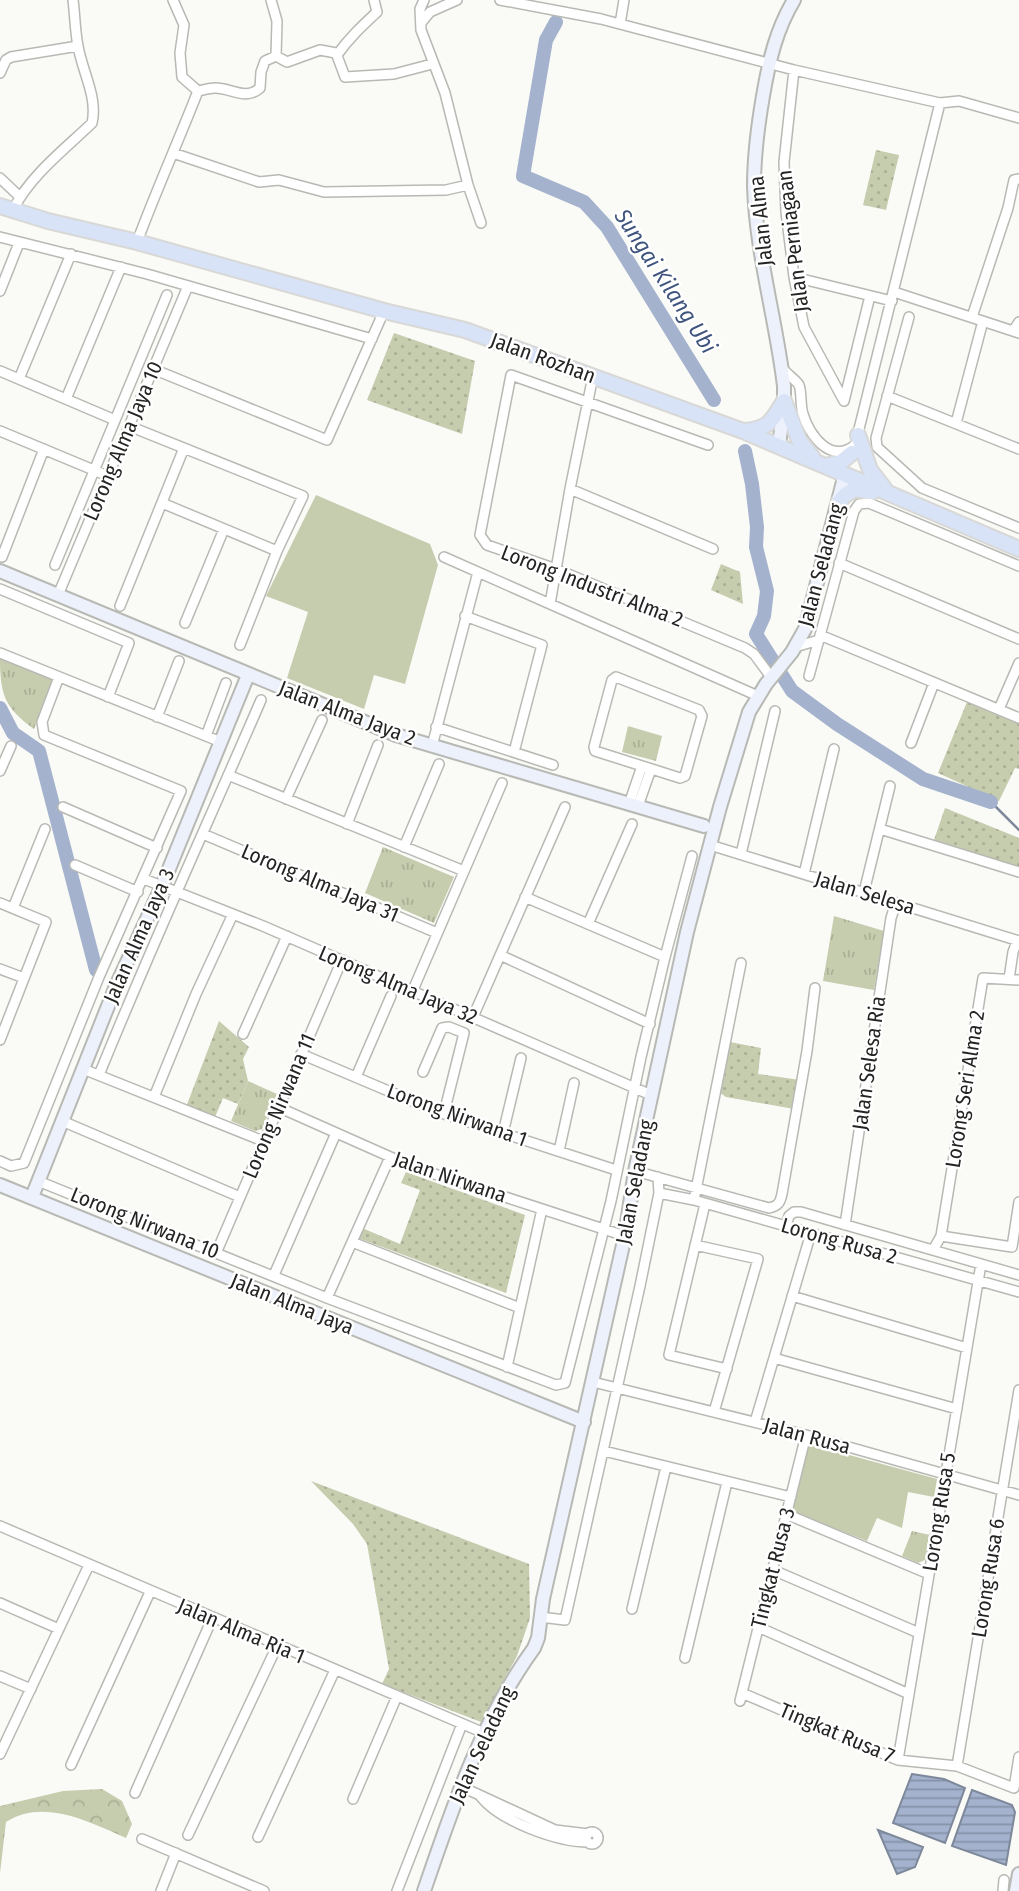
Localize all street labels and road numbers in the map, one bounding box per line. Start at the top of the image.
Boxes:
street label: Jalan Perniagaan [771,168,815,314]
street label: Jalan Alma [743,175,779,267]
street label: Jalan Rozhan [487,327,599,389]
street label: Lorong Alma Jaya 10 [78,357,168,525]
street label: Jalan Seladang [792,500,850,629]
street label: Lorong Industri Alma 2 [497,539,687,633]
street label: Jalan Alma Jaya 2 [275,675,419,751]
street label: Lorong Alma Jaya 31 [237,838,403,928]
street label: Jalan Alma Jaya 3 [98,864,180,1008]
street label: Jalan Selesa [812,865,918,921]
street label: Lorong Alma Jaya 32 [315,940,481,1030]
street label: Jalan Selesa Ria [847,994,891,1132]
street label: Lorong Seri Alma 2 [940,1008,990,1170]
street label: Lorong Nirwana 11 [237,1030,321,1182]
street label: Lorong Nirwana 1 [383,1078,531,1152]
street label: Jalan Seladang [610,1117,660,1247]
street label: Jalan Nirwana [390,1145,510,1209]
street label: Lorong Nirwana 10 [67,1181,223,1265]
street label: Lorong Rusa 2 [778,1212,900,1270]
street label: Jalan Alma Jaya [227,1267,357,1341]
street label: Jalan Rusa [761,1412,853,1460]
street label: Lorong Rusa 5 [917,1451,961,1573]
street label: Tingkat Rusa 3 [745,1505,801,1631]
street label: Lorong Rusa 6 [966,1516,1010,1640]
street label: Jalan Alma Ria 1 [173,1593,309,1669]
street label: Jalan Seladang [443,1682,521,1808]
street label: Tingkat Rusa 7 [776,1697,898,1769]

